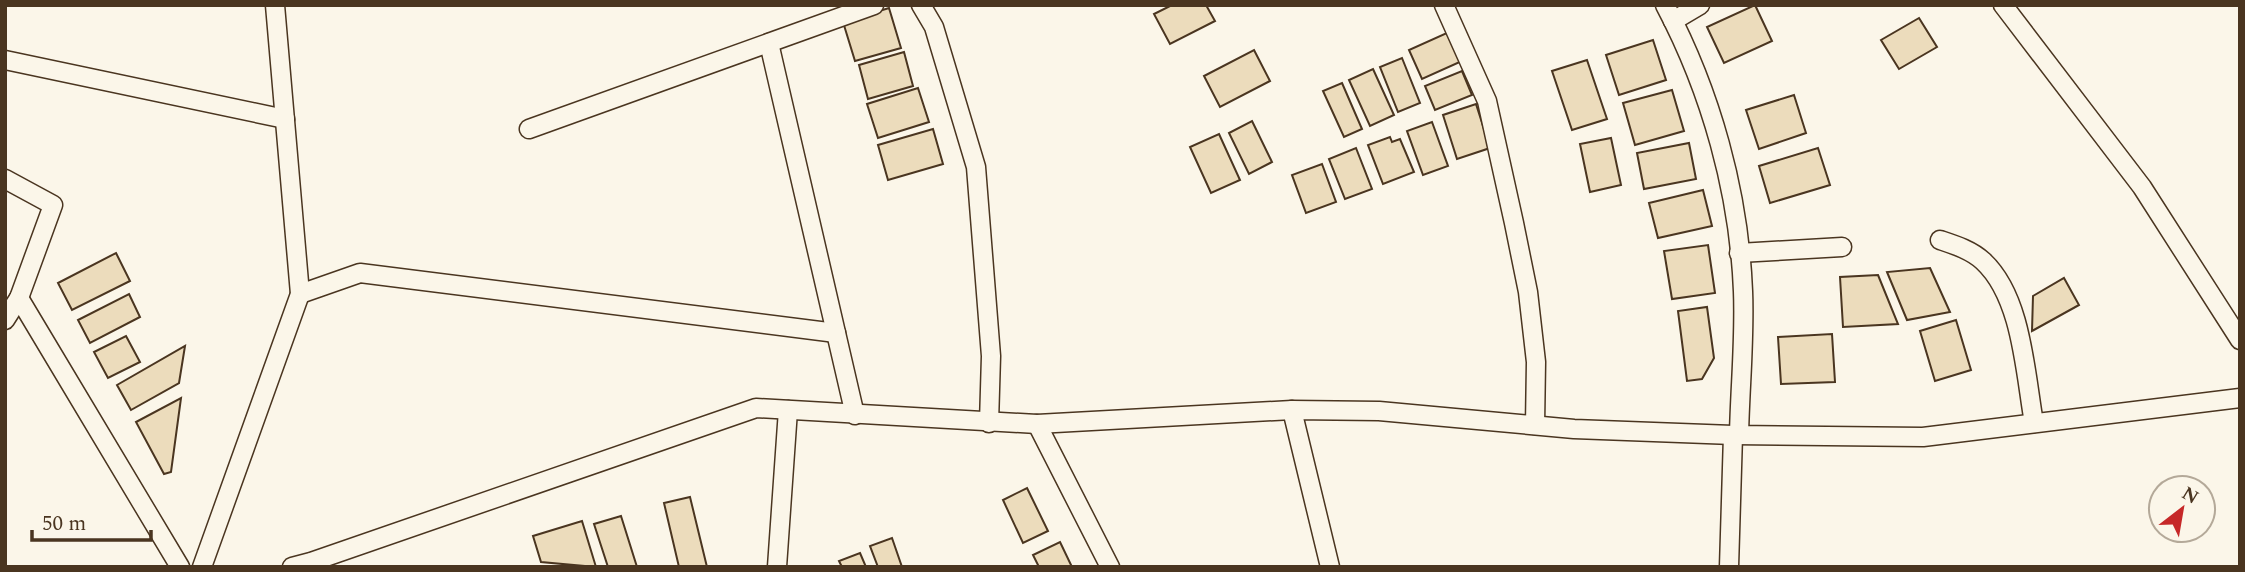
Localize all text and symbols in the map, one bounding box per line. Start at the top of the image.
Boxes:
north arrow [2147,474,2217,544]
text: N [2176,479,2204,512]
scale bar [32,498,150,542]
text: 50 m [42,508,86,540]

